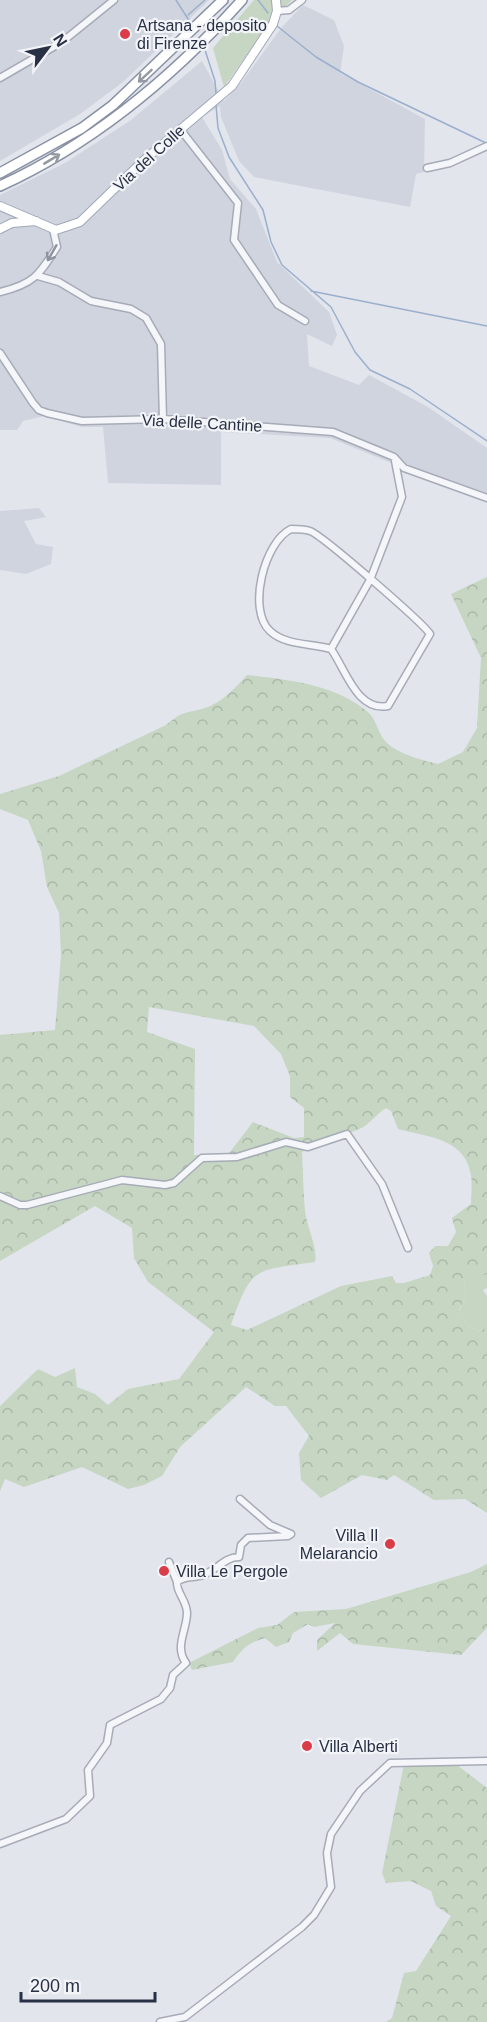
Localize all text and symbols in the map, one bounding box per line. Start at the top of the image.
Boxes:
place label: Artsana - deposito di Firenze [137,17,267,52]
north arrow [18,18,78,78]
marker: Artsana - deposito di Firenze [118,27,132,41]
text: N [50,31,71,50]
one-way arrow [138,69,153,83]
street label: Via del Colle [110,122,188,194]
one-way arrow [43,152,60,164]
one-way arrow [46,244,58,261]
street label: Via delle Cantine [141,411,263,435]
place label: Villa Il Melarancio [300,1527,378,1562]
marker: Villa Il Melarancio [383,1537,397,1551]
place label: Villa Le Pergole [176,1563,288,1580]
marker: Villa Le Pergole [157,1564,171,1578]
place label: Villa Alberti [319,1738,398,1755]
marker: Villa Alberti [300,1739,314,1753]
scale bar [21,1965,154,2003]
text: 200 m [30,1976,80,1996]

